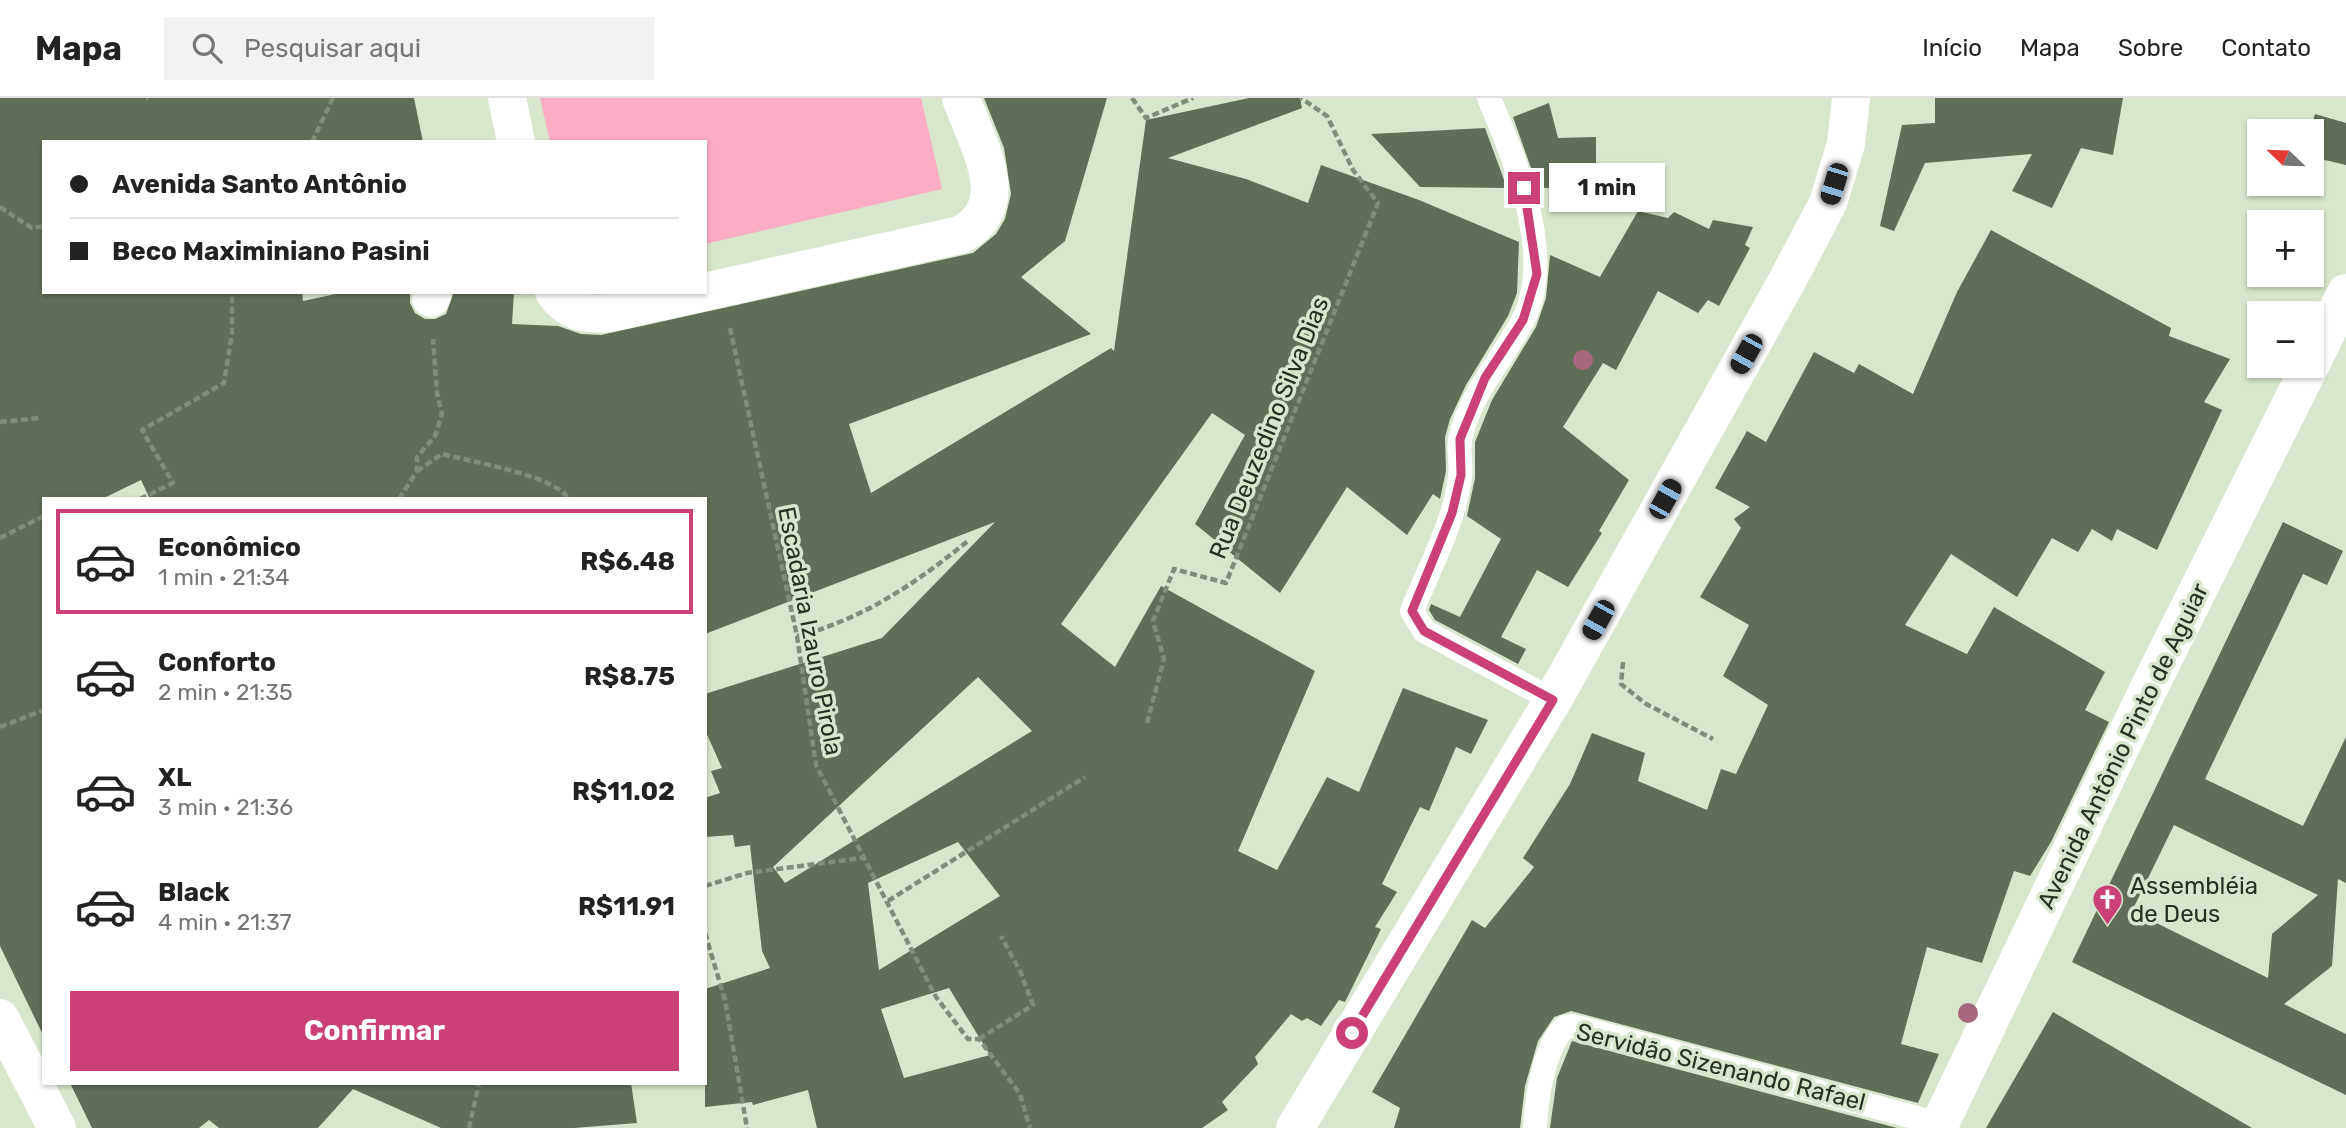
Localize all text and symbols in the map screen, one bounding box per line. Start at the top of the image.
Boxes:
search box [164,17,654,80]
text: Mapa [35,29,122,68]
icon: search [188,29,226,67]
text: Pesquisar aqui [244,33,421,64]
text: Início [1922,34,1982,62]
text: Mapa [2020,34,2080,62]
text: Sobre [2118,34,2183,62]
text: Contato [2221,34,2311,62]
north arrow [2247,119,2324,196]
map controls [2247,119,2324,378]
car [1818,161,1851,207]
callout: 1 min [1548,164,1664,212]
text: Avenida Santo Antônio [112,169,407,200]
route end [1508,172,1540,204]
text: 1 min [1578,173,1636,201]
button: + [2247,210,2324,287]
text: Beco Maximiniano Pasini [112,236,430,267]
street label: Rua Deuzedino Silva Dias [1204,293,1334,563]
button: − [2247,301,2324,378]
car [1727,331,1766,377]
car [1646,476,1685,522]
street label: Escadaria Izauro Pirola [772,504,848,758]
icon: car [74,530,137,593]
text: Econômico [158,532,301,563]
text: R$6.48 [580,546,675,577]
text: 1 min · 21:34 [158,563,290,591]
street label: Avenida Antônio Pinto de Aguiar [2032,579,2214,913]
car [1579,597,1618,643]
icon: car [74,645,137,708]
text: Conforto [158,647,276,678]
text: R$8.75 [584,661,675,692]
text: 2 min · 21:35 [158,678,293,706]
icon: car [74,760,137,823]
text: XL [158,762,191,793]
text: R$11.02 [572,776,675,807]
text: 3 min · 21:36 [158,793,293,821]
place label: Assembléia de Deus [2130,872,2258,928]
icon: car [74,875,137,938]
text: Black [158,877,230,908]
church icon: Assembléia de Deus [2090,883,2124,927]
text: R$11.91 [578,891,675,922]
text: 4 min · 21:37 [158,908,292,936]
button: Confirmar [70,991,679,1071]
route start [1336,1017,1368,1049]
street label: Servidão Sizenando Rafael [1574,1018,1868,1116]

